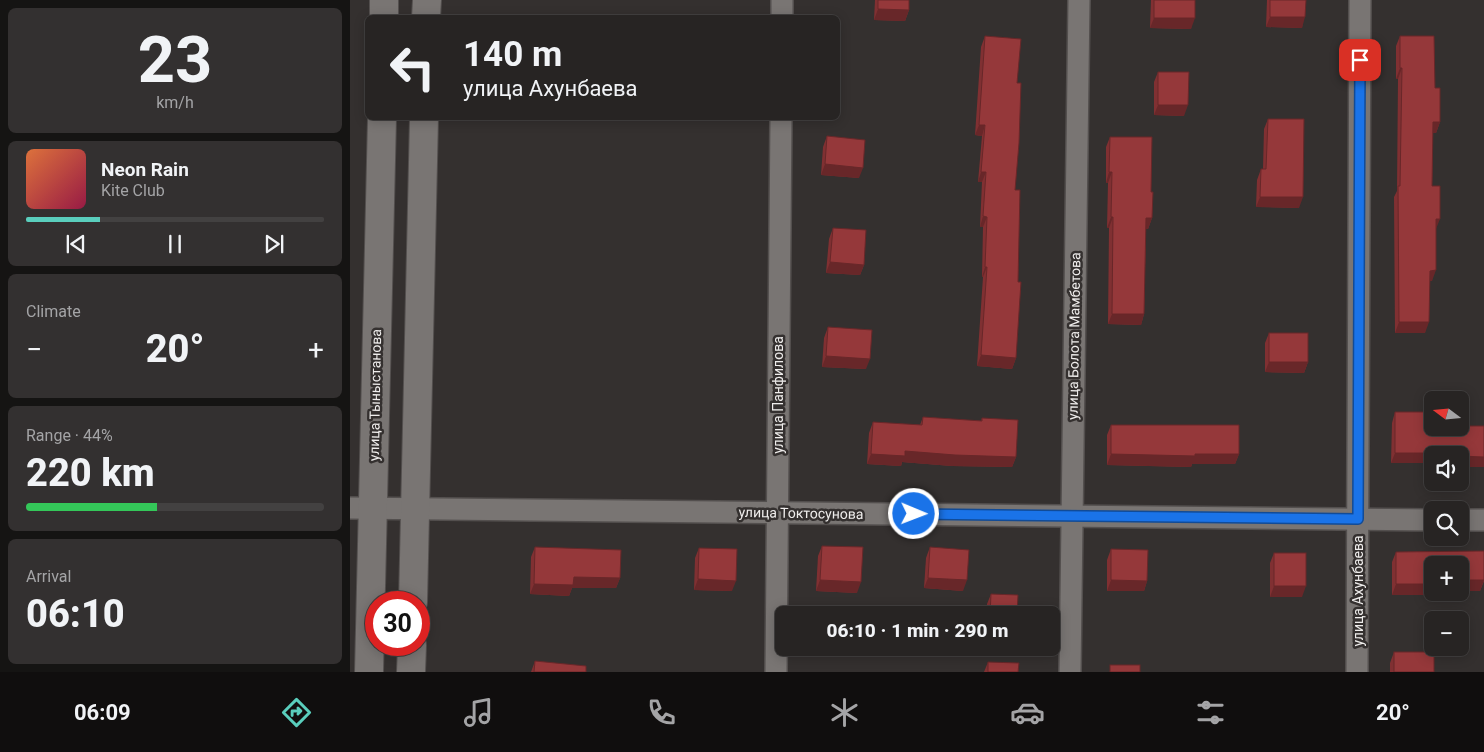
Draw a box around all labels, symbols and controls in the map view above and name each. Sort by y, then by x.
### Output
text: 23 [138,22,212,98]
text: 140 m [463,34,562,75]
icon: left [380,35,445,100]
pin [1339,39,1381,81]
icon: arrive [1346,46,1374,74]
text: улица Ахунбаева [463,76,638,101]
text: km/h [156,93,194,112]
text: Neon Rain [101,158,189,181]
text: Kite Club [101,181,165,200]
icon: previous [62,230,90,258]
icon: pause [161,230,189,258]
icon: next [260,230,288,258]
street label: улица Болота Мамбетова [1065,252,1083,420]
text: Climate [26,302,81,321]
text: 20° [146,327,204,371]
street label: улица Тыныстанова [366,329,384,461]
text: − [26,333,42,366]
text: + [308,333,324,366]
street label: улица Панфилова [770,336,786,454]
north arrow [1424,391,1469,436]
map controls [1424,391,1469,656]
text: Range · 44% [26,426,113,445]
button: sound [1424,446,1469,491]
text: 220 km [26,451,155,495]
position arrow [887,487,939,539]
button: search [1424,501,1469,546]
street label: улица Токтосунова [738,504,864,522]
street label: улица Ахунбаева [1350,535,1366,647]
button: + [1424,556,1469,601]
text: Arrival [26,567,71,586]
speed limit sign: 30 [365,591,430,656]
text: 06:10 [26,592,125,636]
button: − [1424,611,1469,656]
text: 06:10 · 1 min · 290 m [826,619,1009,642]
icon: directions [279,695,314,730]
icon: music [461,695,496,730]
icon: phone [644,695,679,730]
icon: climate [827,695,862,730]
icon: car [1010,695,1045,730]
icon: filters [1193,695,1228,730]
text: 06:09 [74,700,131,725]
text: 20° [1376,700,1410,725]

